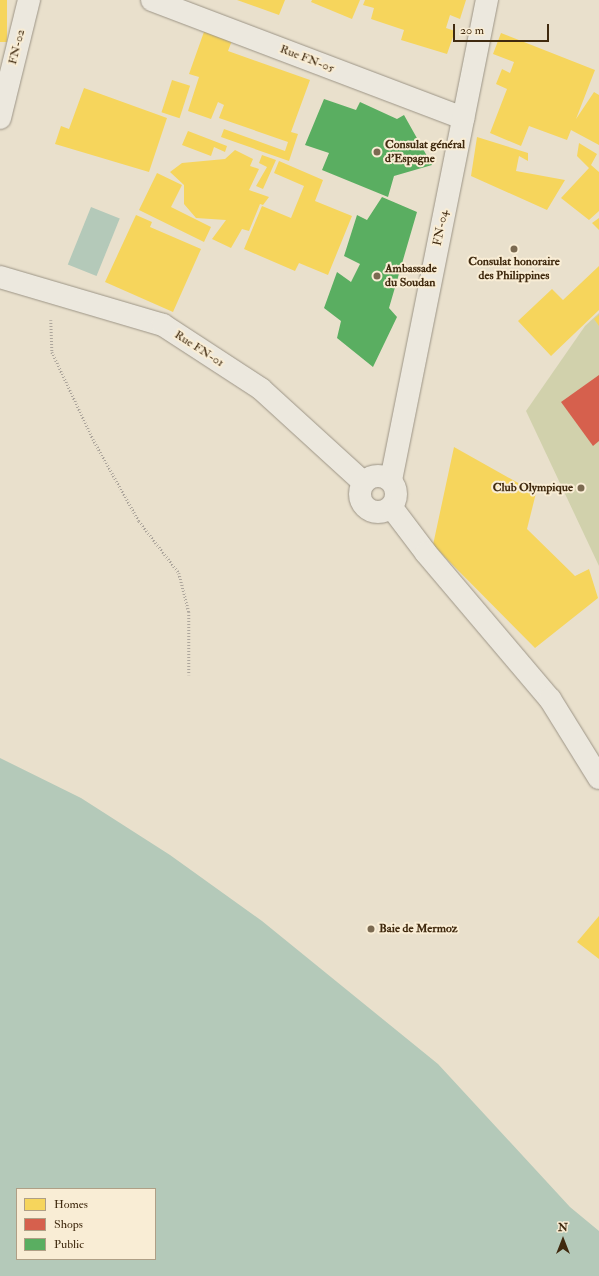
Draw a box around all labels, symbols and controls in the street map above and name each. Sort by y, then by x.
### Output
scale bar [455,16,551,42]
text: 20 m [460,23,484,38]
street label: FN-02 [6,28,28,66]
street label: Rue FN-05 [278,42,336,76]
place label: Consulat général d'Espagne [385,138,465,166]
marker: Consulat général d'Espagne [372,147,382,157]
street label: FN-04 [431,209,451,247]
marker: Consulat honoraire des Philippines [509,244,519,254]
place label: Consulat honoraire des Philippines [468,255,560,283]
place label: Ambassade du Soudan [385,262,437,290]
marker: Ambassade du Soudan [372,271,382,281]
street label: Rue FN-01 [172,328,226,370]
place label: Club Olympique [493,481,573,495]
marker: Club Olympique [576,483,586,493]
place label: Baie de Mermoz [379,922,458,936]
marker: Baie de Mermoz [366,924,376,934]
legend [16,1188,156,1260]
text: Homes [54,1197,88,1212]
text: Shops [54,1217,83,1232]
north arrow [543,1220,583,1260]
text: N [558,1221,568,1234]
text: Public [54,1237,84,1252]

